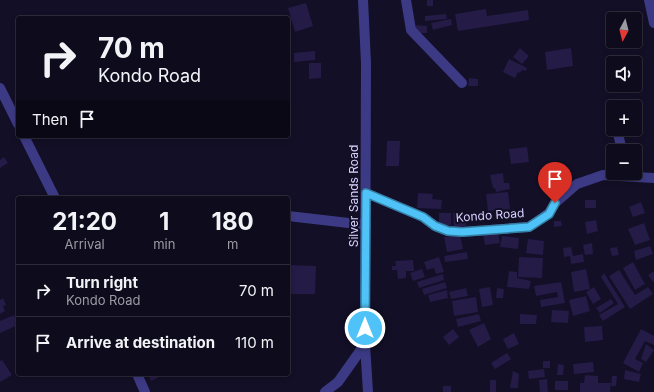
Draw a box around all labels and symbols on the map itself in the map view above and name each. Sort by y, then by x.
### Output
north arrow [606,12,642,48]
street label: Silver Sands Road [346,145,361,247]
pin [538,162,572,203]
street label: Kondo Road [455,205,525,225]
position arrow [344,307,386,349]

